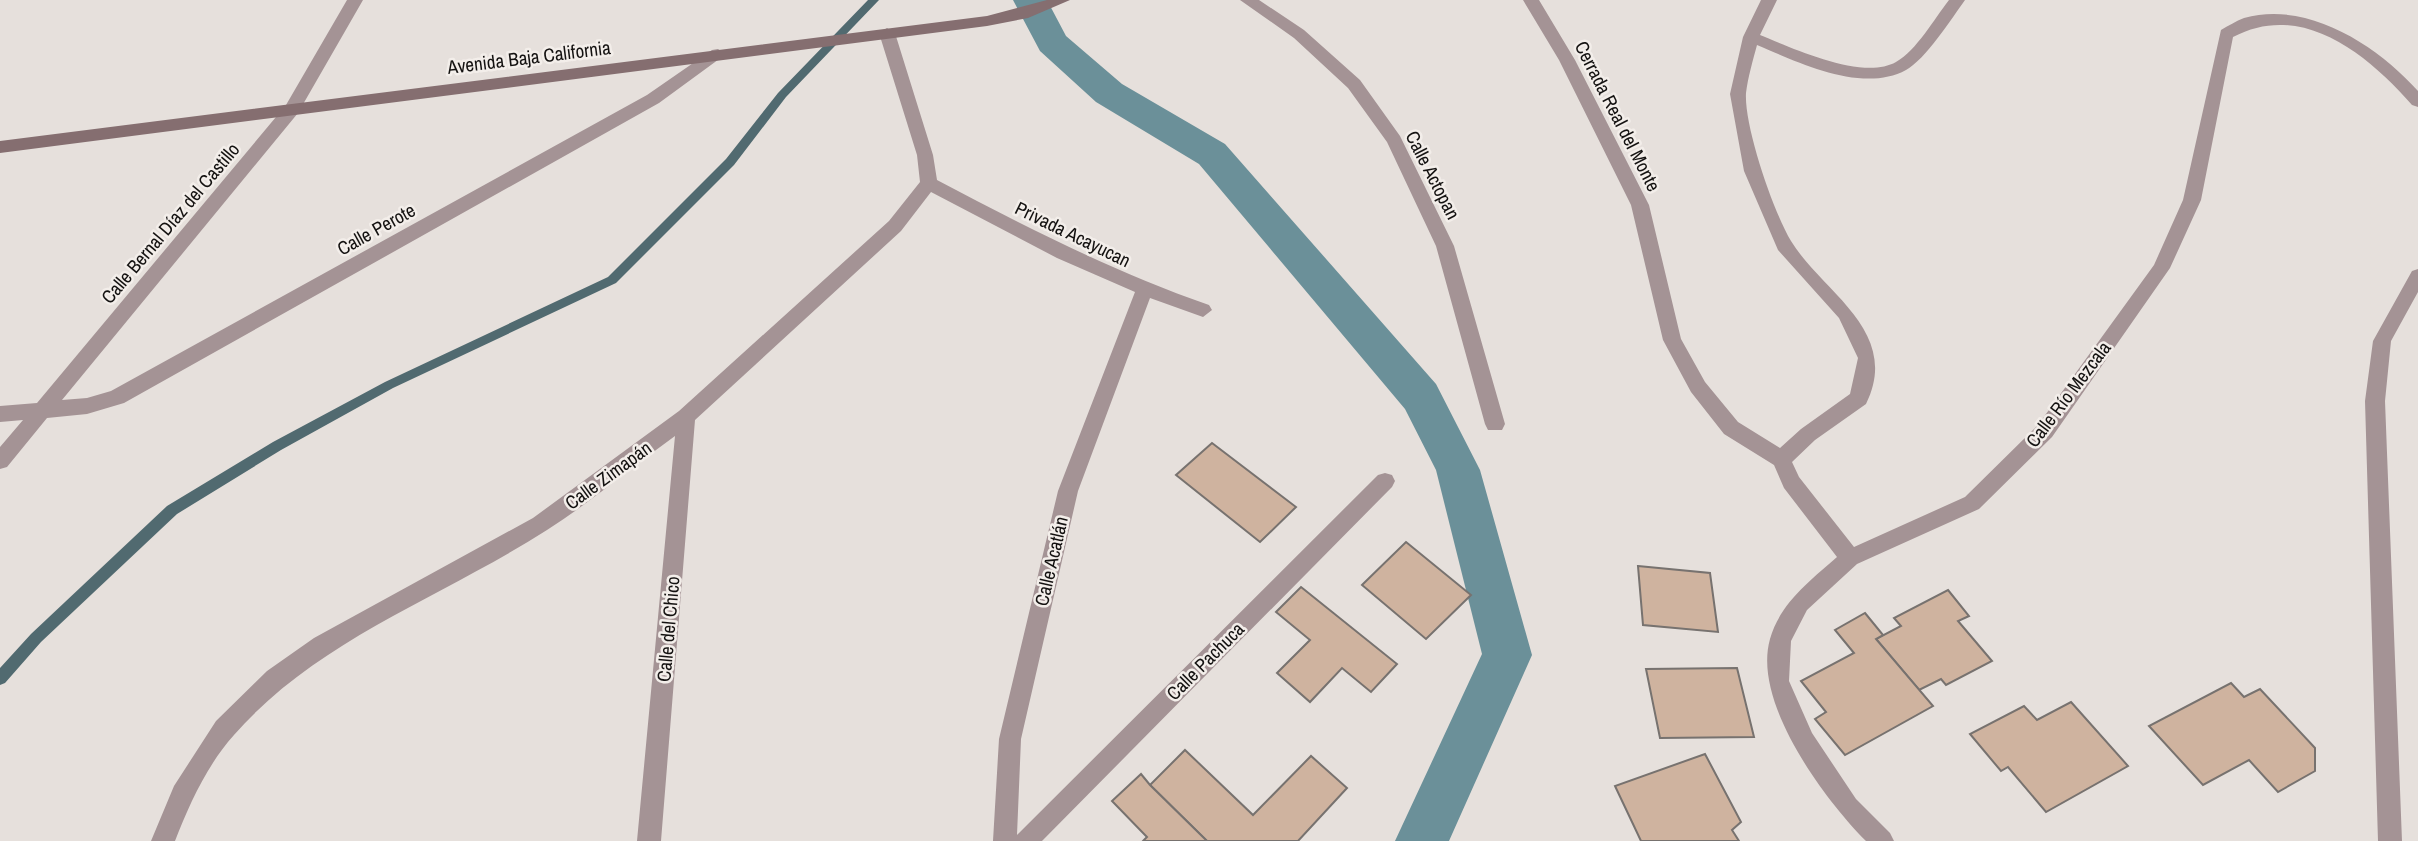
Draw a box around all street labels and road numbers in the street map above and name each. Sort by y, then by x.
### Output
street label: Avenida Baja California [445,34,612,80]
street label: Cerrada Real del Monte [1569,36,1667,196]
street label: Calle Actopan [1400,126,1466,224]
street label: Calle Bernal Díaz del Castillo [95,137,245,309]
street label: Privada Acayucan [1011,195,1135,273]
street label: Calle Perote [332,197,420,261]
street label: Calle Río Mezcala [2020,335,2117,452]
street label: Calle Zimapán [559,435,657,515]
street label: Calle Acatlán [1028,514,1074,608]
street label: Calle del Chico [650,575,686,683]
street label: Calle Pachuca [1160,616,1250,706]

